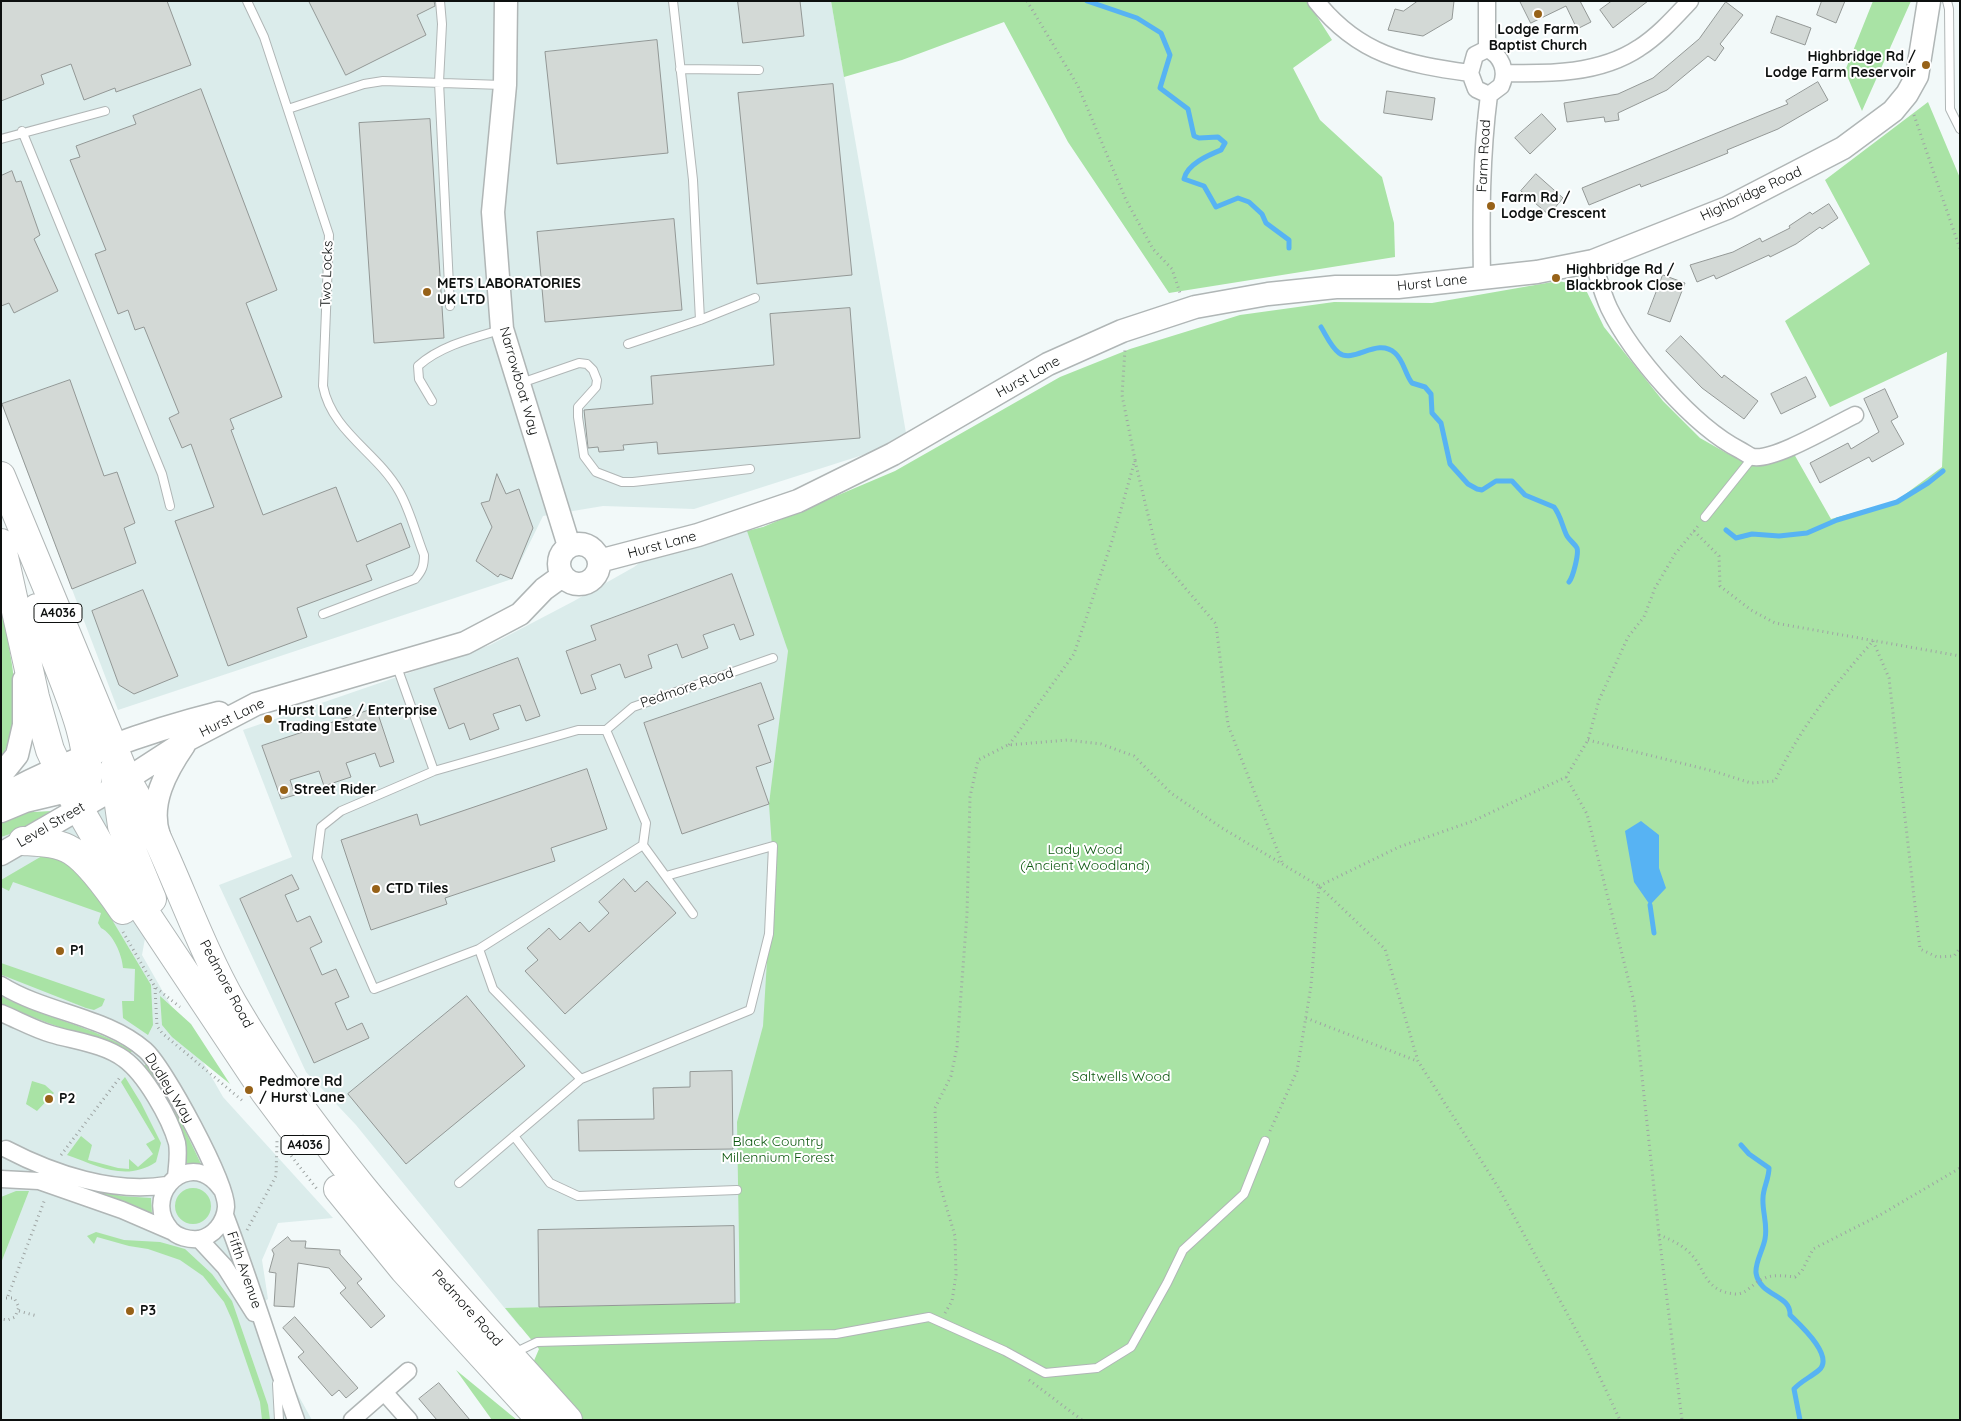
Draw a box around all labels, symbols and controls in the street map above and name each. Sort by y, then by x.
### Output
marker: Lodge Farm Baptist Church [1532,8,1544,20]
place label: Lodge Farm Baptist Church [1489,22,1587,54]
place label: Highbridge Rd / Lodge Farm Reservoir [1765,49,1916,82]
marker: Highbridge Rd / Lodge Farm Reservoir [1920,59,1932,71]
street label: Farm Road [1474,119,1494,193]
street label: Highbridge Road [1698,163,1804,225]
place label: Farm Rd / Lodge Crescent [1501,190,1606,222]
marker: Farm Rd / Lodge Crescent [1485,200,1497,212]
street label: Two Locks [317,240,337,308]
place label: Highbridge Rd / Blackbrook Close [1566,262,1683,294]
street label: Hurst Lane [1396,271,1468,295]
marker: Highbridge Rd / Blackbrook Close [1550,272,1562,284]
place label: METS LABORATORIES UK LTD [437,276,581,308]
marker: METS LABORATORIES UK LTD [421,286,433,298]
street label: Narrowboat Way [495,325,543,437]
street label: Hurst Lane [993,353,1063,401]
street label: Hurst Lane [626,528,698,562]
road number: A4036 [34,604,82,622]
street label: Pedmore Road [638,664,736,712]
street label: Hurst Lane [197,695,267,741]
place label: Hurst Lane / Enterprise Trading Estate [278,703,437,736]
marker: Hurst Lane / Enterprise Trading Estate [262,713,274,725]
place label: Street Rider [294,782,376,798]
marker: Street Rider [278,784,290,796]
street label: Level Street [14,799,88,851]
park label: Lady Wood (Ancient Woodland) [1020,842,1150,874]
place label: CTD Tiles [386,881,448,897]
marker: CTD Tiles [370,883,382,895]
street label: Pedmore Road [196,937,256,1031]
place label: P1 [70,943,84,959]
marker: P1 [54,945,66,957]
street label: Dudley Way [141,1050,197,1126]
park label: Saltwells Wood [1072,1069,1170,1085]
place label: Pedmore Rd / Hurst Lane [259,1074,345,1106]
marker: Pedmore Rd / Hurst Lane [243,1084,255,1096]
place label: P2 [59,1091,75,1107]
marker: P2 [43,1093,55,1105]
park label: Black Country Millennium Forest [722,1134,834,1166]
road number: A4036 [281,1136,329,1154]
street label: Fifth Avenue [223,1229,265,1311]
street label: Pedmore Road [428,1266,506,1350]
place label: P3 [140,1303,156,1319]
marker: P3 [124,1305,136,1317]

